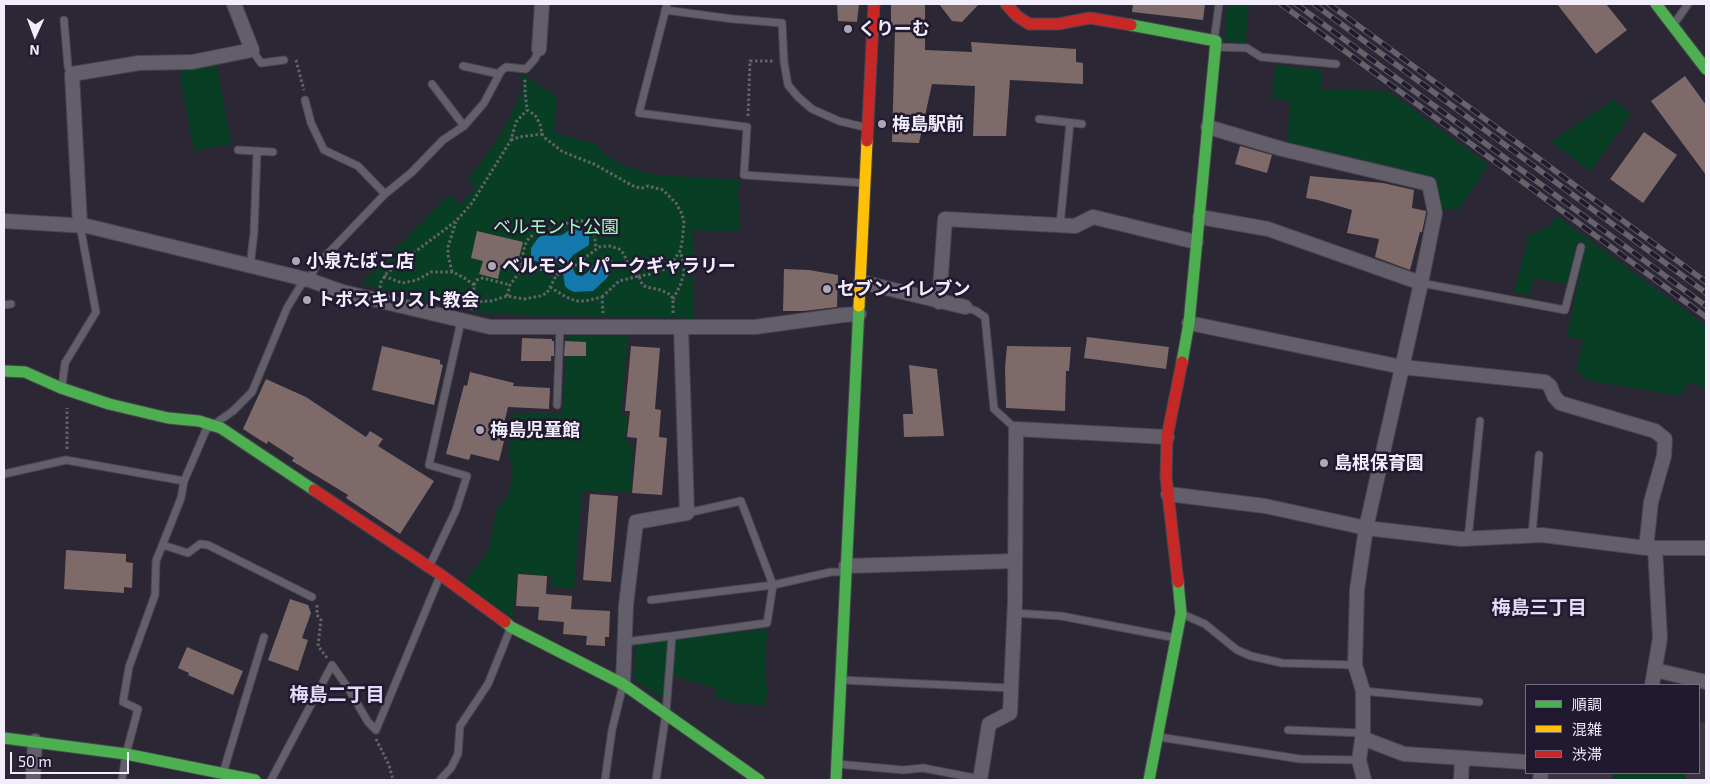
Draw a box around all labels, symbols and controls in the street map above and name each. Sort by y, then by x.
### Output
north arrow [10,10,60,60]
place label: くりーむ [858,18,930,40]
marker: くりーむ [842,23,854,35]
text: N [29,42,40,59]
place label: 梅島駅前 [892,113,964,135]
marker: 梅島駅前 [876,118,888,130]
park label: ベルモント公園 [493,216,619,238]
place label: 小泉たばこ店 [306,250,414,272]
marker: 小泉たばこ店 [290,255,302,267]
place label: ベルモントパークギャラリー [502,255,736,277]
marker: ベルモントパークギャラリー [486,260,498,272]
place label: セブン-イレブン [837,278,970,300]
marker: セブン-イレブン [821,283,833,295]
place label: トポスキリスト教会 [317,289,479,311]
marker: トポスキリスト教会 [301,294,313,306]
place label: 梅島児童館 [490,419,580,441]
marker: 梅島児童館 [474,424,486,436]
place label: 島根保育園 [1334,452,1424,474]
marker: 島根保育園 [1318,457,1330,469]
district label: 梅島三丁目 [1492,597,1586,619]
district label: 梅島二丁目 [290,684,384,706]
legend [1525,684,1700,774]
text: 順調 [1572,695,1602,713]
text: 混雑 [1572,720,1602,738]
scale bar [12,742,131,774]
text: 渋滞 [1572,745,1602,763]
text: 50 m [18,752,52,770]

